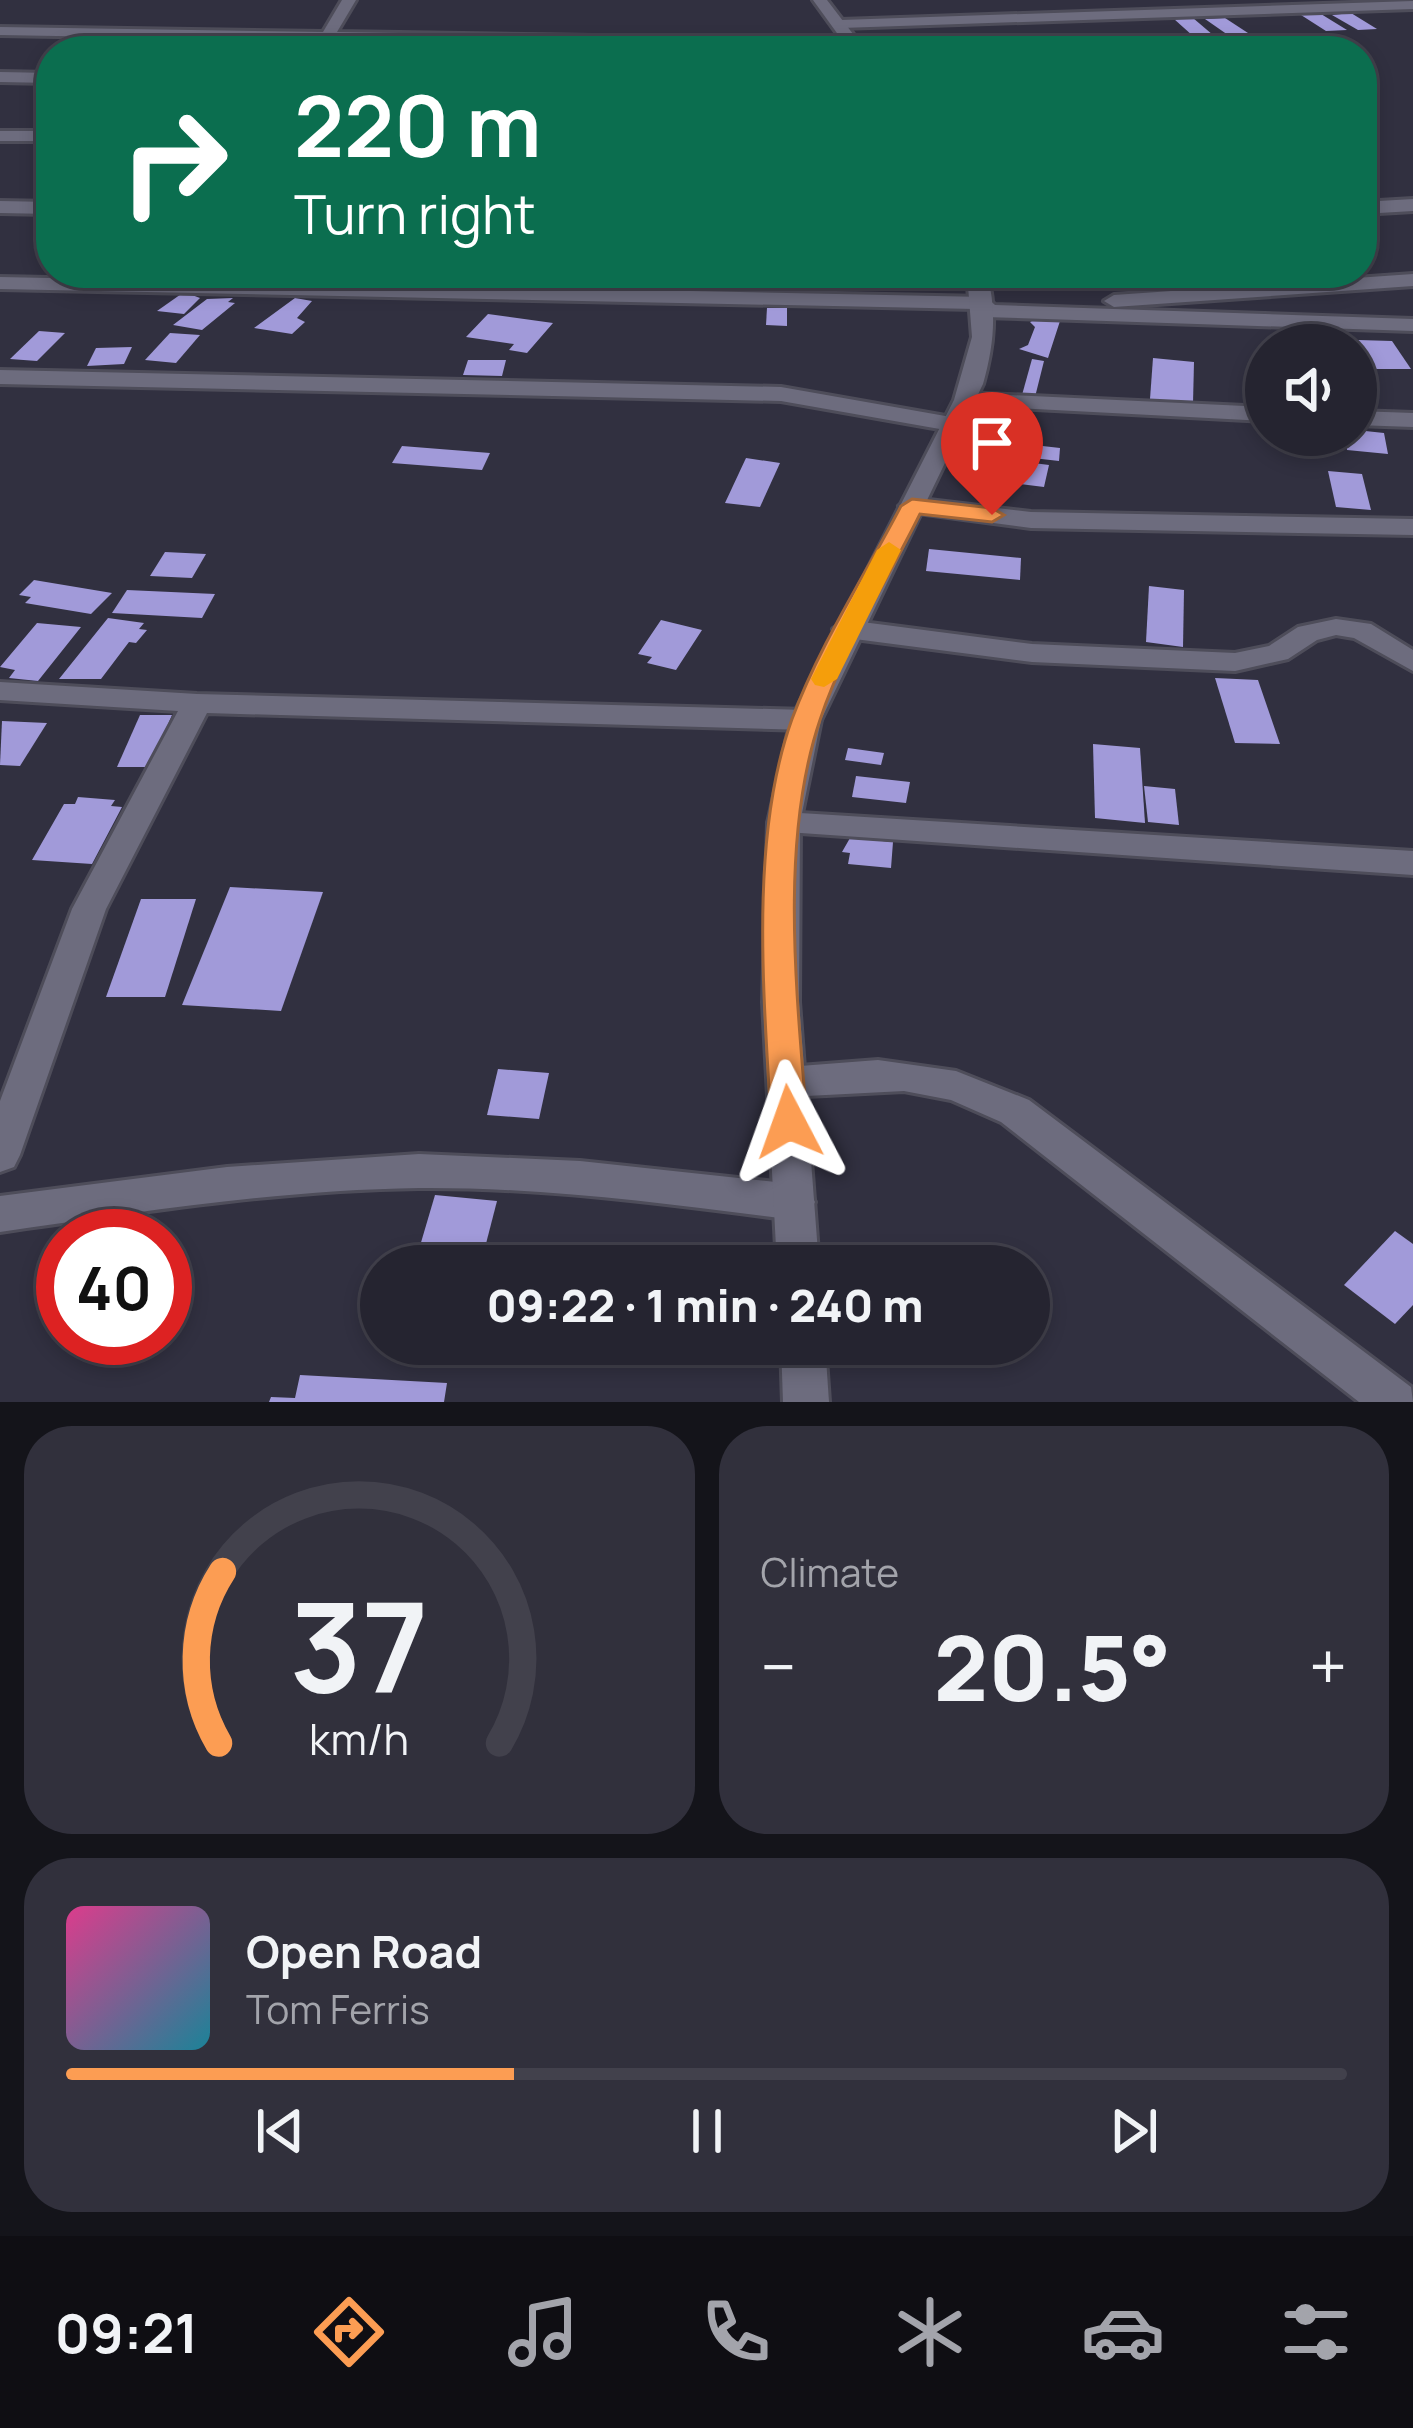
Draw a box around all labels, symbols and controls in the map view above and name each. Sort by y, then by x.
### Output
text: 220 m [294,67,542,182]
icon: right [96,84,252,240]
text: Turn right [294,176,536,250]
map controls [1245,324,1377,456]
button: sound [1245,324,1377,456]
pin [941,392,1043,515]
icon: arrive [959,410,1025,476]
position arrow [726,1059,852,1185]
speed limit sign: 40 [36,1209,192,1365]
text: 09:22 · 1 min · 240 m [486,1274,924,1336]
text: Climate [761,1545,899,1599]
text: 37 [290,1559,429,1729]
text: 20.5° [934,1605,1171,1728]
text: − [761,1621,796,1711]
text: + [1309,1621,1347,1711]
text: km/h [309,1709,409,1768]
text: Open Road [246,1920,482,1982]
text: Tom Ferris [246,1982,430,2036]
icon: previous [247,2098,313,2164]
icon: pause [674,2098,740,2164]
icon: next [1101,2098,1167,2164]
icon: directions [307,2290,391,2374]
icon: music [501,2290,585,2374]
icon: phone [694,2290,778,2374]
icon: climate [888,2290,972,2374]
icon: car [1081,2290,1165,2374]
icon: filters [1274,2290,1358,2374]
text: 09:21 [55,2295,198,2369]

